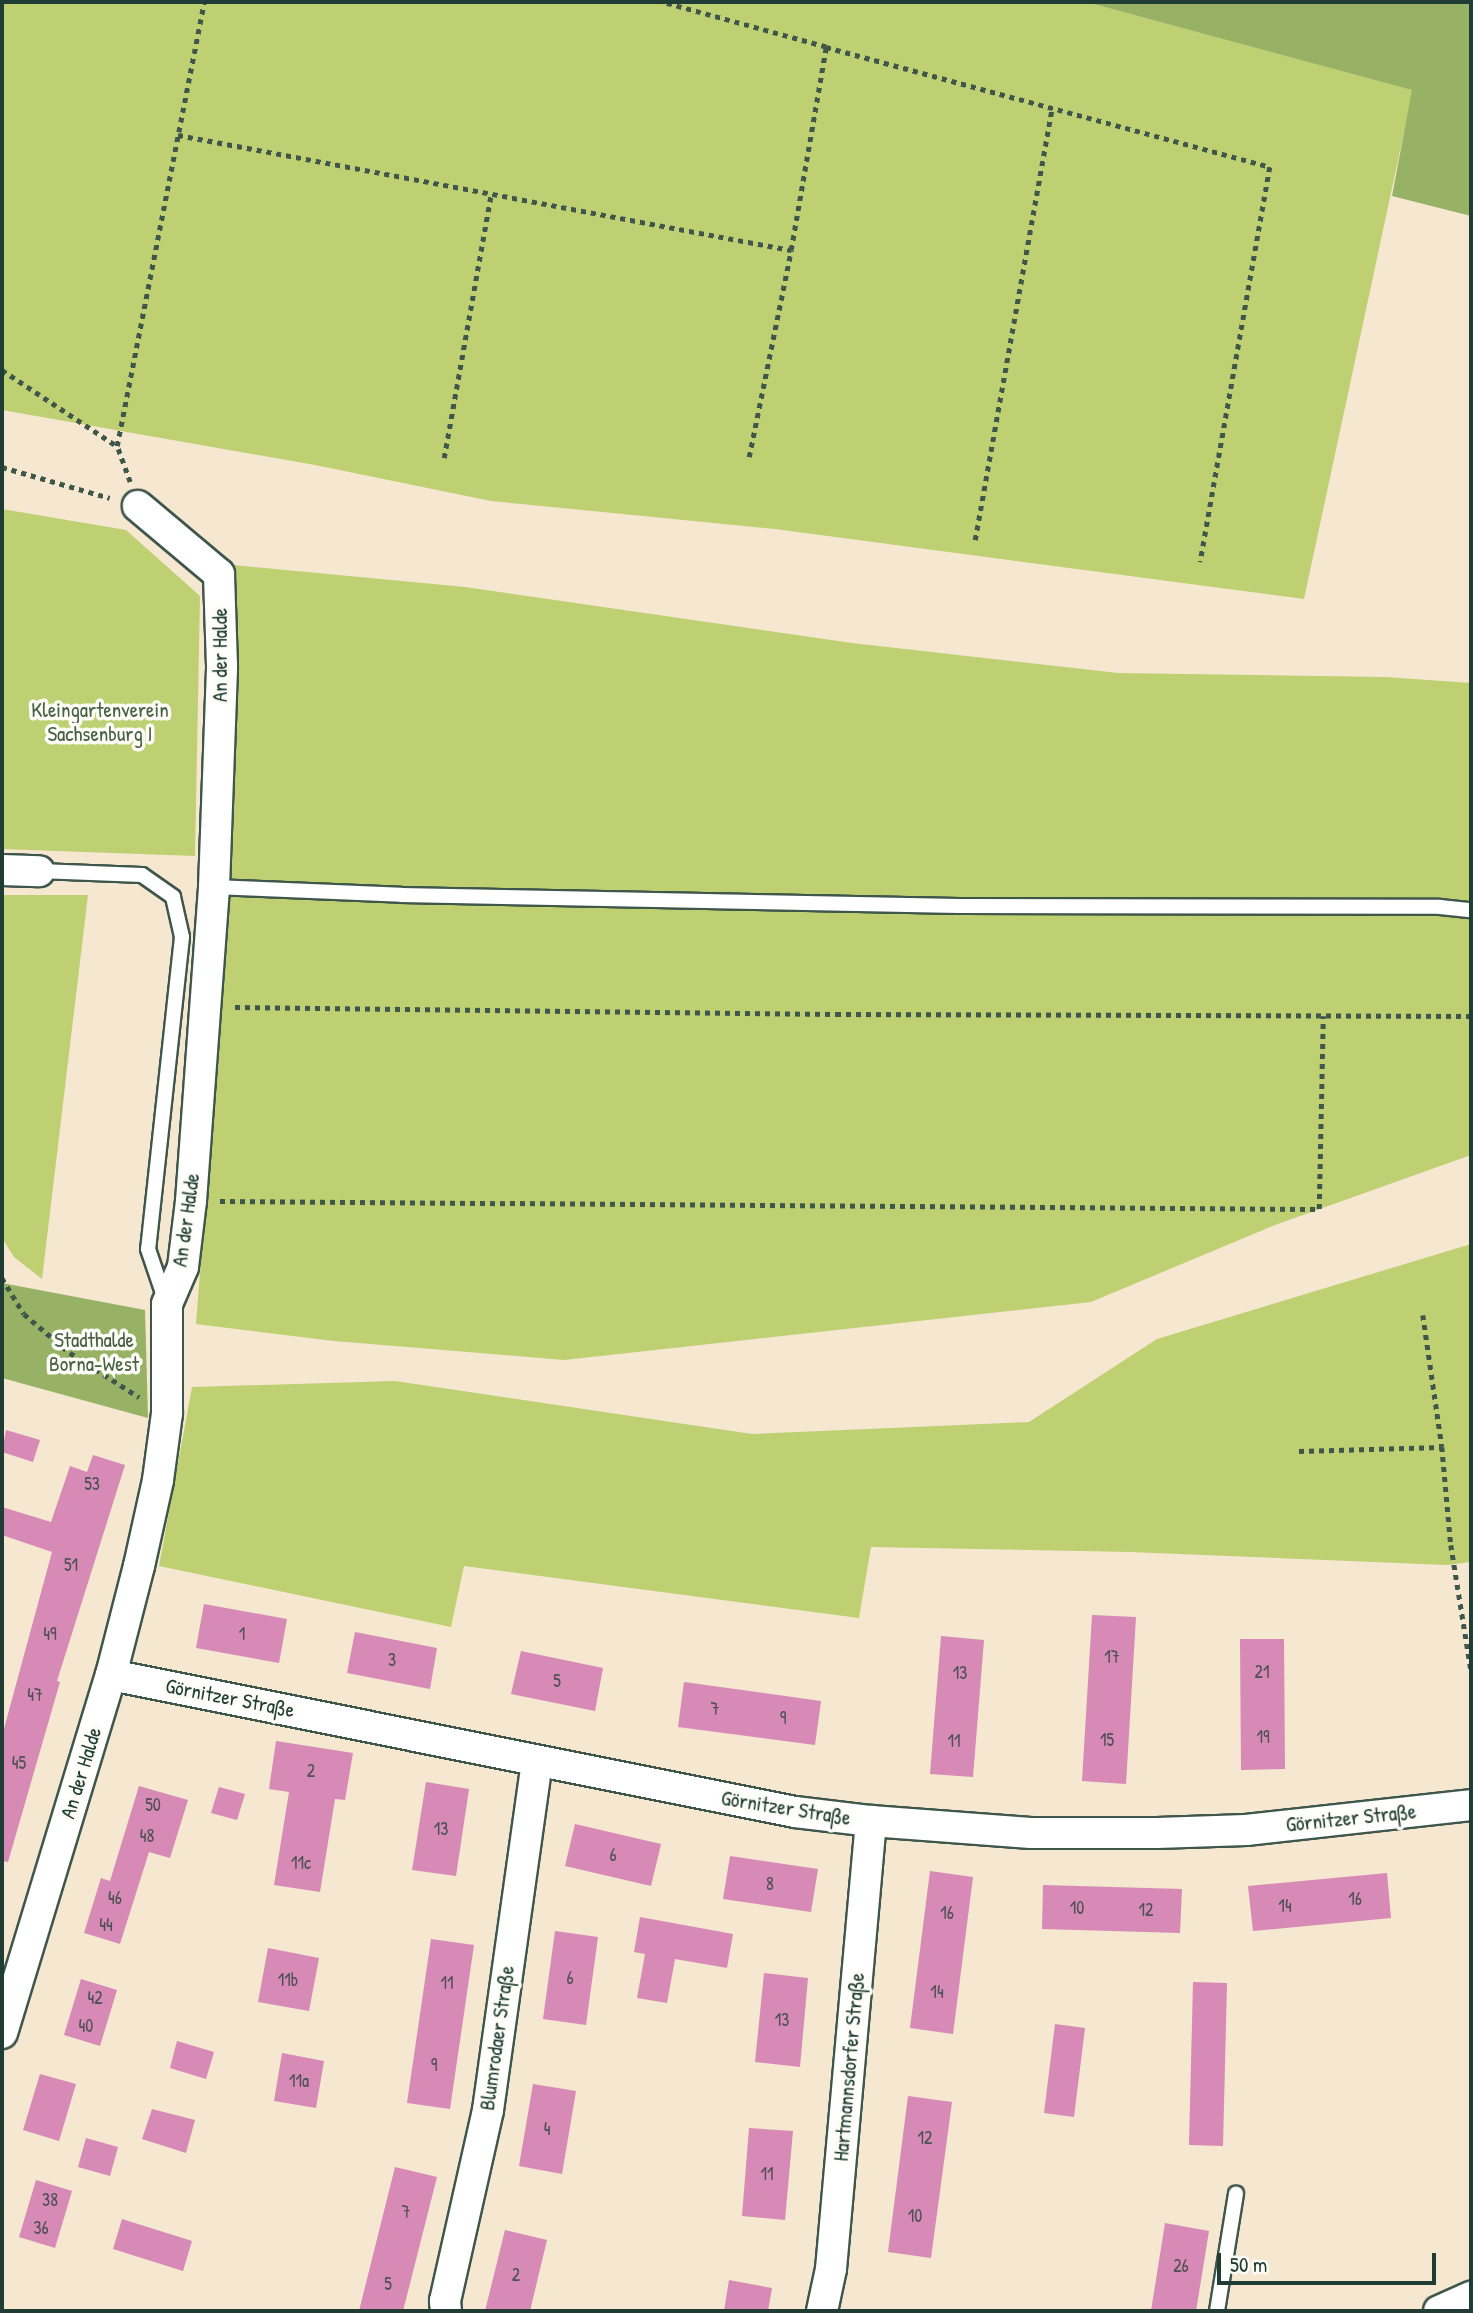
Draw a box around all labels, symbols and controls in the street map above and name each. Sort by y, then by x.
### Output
street label: An der Halde [207,608,233,702]
park label: Kleingartenverein Sachsenburg I [31,697,169,747]
street label: An der Halde [167,1172,205,1268]
park label: Stadthalde Borna-West [49,1327,139,1377]
house number: 53 [84,1473,100,1495]
house number: 51 [64,1554,78,1576]
house number: 49 [43,1623,57,1645]
house number: 1 [239,1623,245,1645]
house number: 17 [1104,1646,1120,1668]
house number: 3 [388,1649,396,1671]
house number: 21 [1255,1661,1269,1683]
house number: 13 [953,1662,967,1684]
house number: 5 [553,1670,561,1692]
street label: Görnitzer Straße [163,1673,297,1723]
house number: 47 [27,1684,43,1706]
house number: 7 [711,1698,719,1720]
house number: 9 [780,1707,786,1729]
street label: An der Halde [55,1724,107,1822]
house number: 19 [1256,1726,1270,1748]
house number: 15 [1100,1729,1114,1751]
house number: 11 [947,1730,961,1752]
house number: 45 [12,1752,26,1774]
house number: 2 [307,1760,315,1782]
street label: Görnitzer Straße [719,1785,853,1831]
house number: 50 [145,1794,161,1816]
street label: Görnitzer Straße [1285,1799,1417,1837]
house number: 13 [434,1818,448,1840]
house number: 48 [140,1825,154,1847]
house number: 6 [609,1844,617,1866]
house number: 11c [291,1852,311,1874]
house number: 8 [766,1873,774,1895]
house number: 46 [108,1887,122,1909]
house number: 16 [1348,1888,1362,1910]
house number: 14 [1278,1895,1292,1917]
house number: 10 [1070,1897,1084,1919]
house number: 12 [1139,1899,1153,1921]
house number: 16 [940,1902,954,1924]
house number: 44 [99,1914,113,1936]
street label: Blumrodaer Straße [474,1964,520,2112]
house number: 6 [566,1967,574,1989]
house number: 11b [278,1969,298,1991]
house number: 11 [440,1972,454,1994]
street label: Hartmannsdorfer Straße [828,1972,870,2162]
house number: 14 [930,1981,944,2003]
house number: 42 [87,1987,103,2009]
house number: 13 [775,2009,789,2031]
house number: 40 [79,2015,93,2037]
house number: 9 [431,2054,437,2076]
house number: 11a [289,2070,309,2092]
house number: 4 [544,2118,550,2140]
house number: 12 [918,2127,932,2149]
house number: 11 [760,2163,774,2185]
house number: 38 [42,2189,58,2211]
house number: 7 [402,2201,410,2223]
house number: 10 [908,2205,922,2227]
house number: 36 [33,2217,49,2239]
scale bar [1221,2240,1440,2284]
text: 50 m [1230,2250,1267,2279]
house number: 26 [1173,2255,1189,2277]
house number: 2 [512,2264,520,2286]
house number: 5 [384,2273,392,2295]

